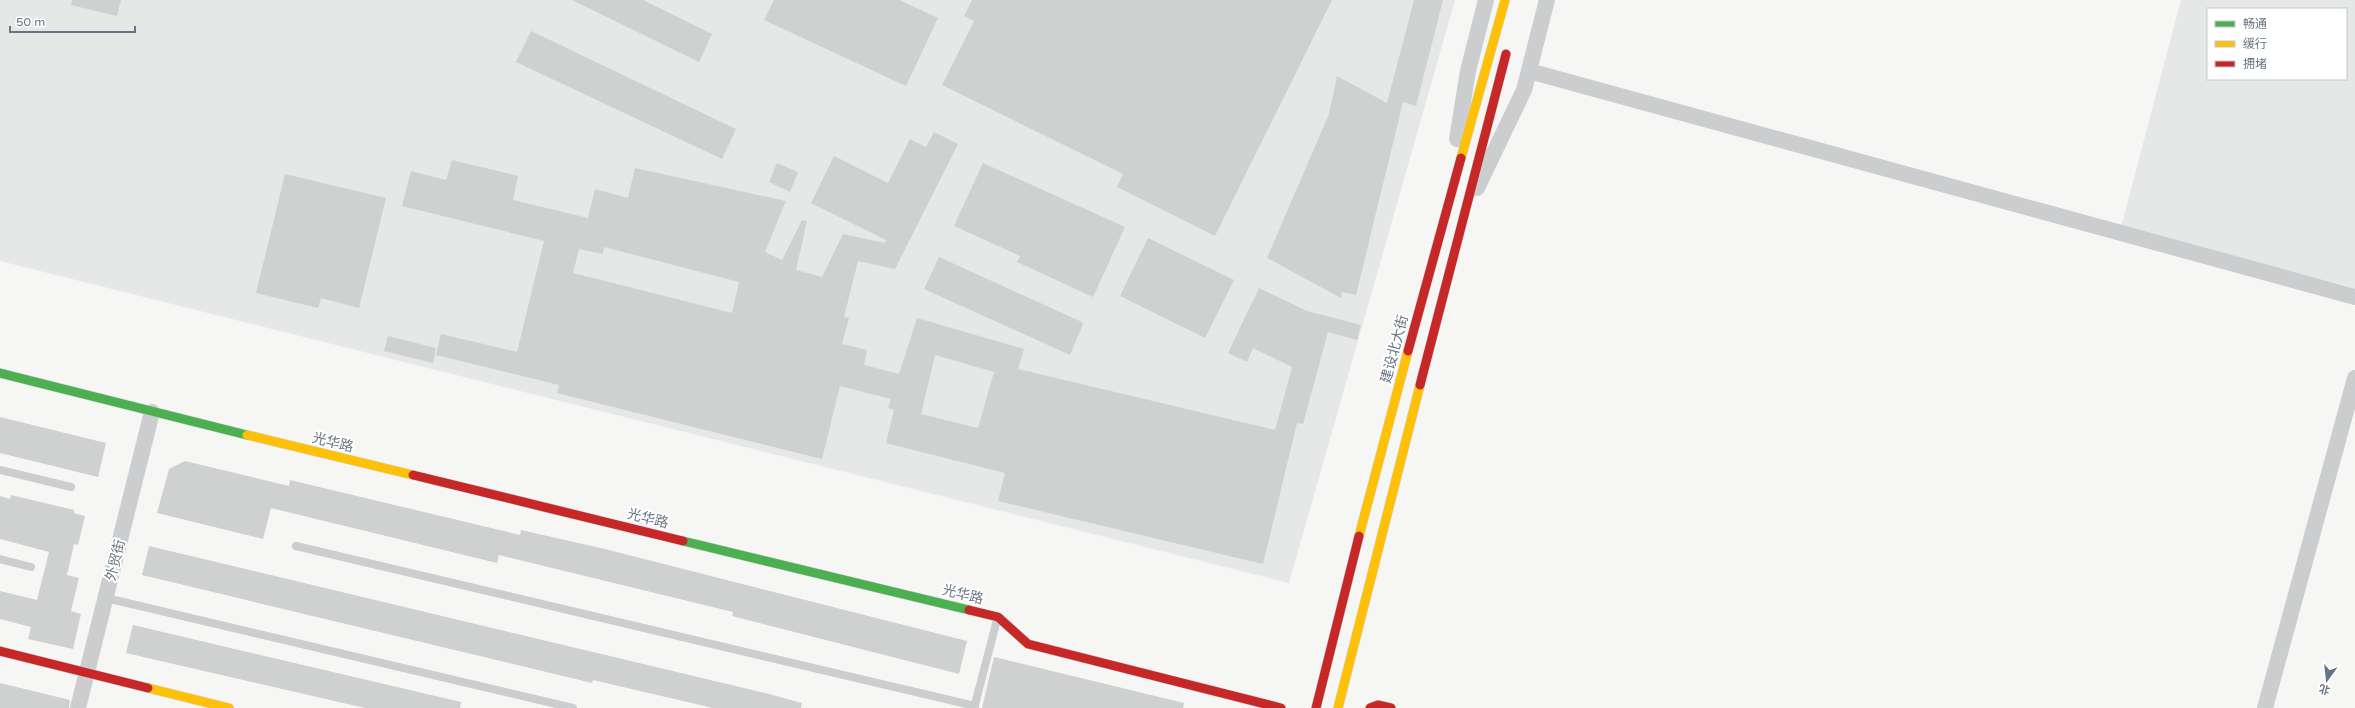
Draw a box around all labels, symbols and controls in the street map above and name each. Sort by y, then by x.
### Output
scale bar [10,8,135,34]
legend [2207,8,2347,80]
text: 50 m [16,15,45,29]
text: 畅通 [2243,17,2267,31]
text: 缓行 [2243,37,2267,51]
text: 拥堵 [2243,57,2267,71]
street label: 建设北大街 [1377,313,1412,385]
street label: 光华路 [310,429,355,456]
street label: 光华路 [625,505,670,532]
street label: 外贸街 [102,538,129,583]
street label: 光华路 [940,581,985,608]
north arrow [2307,660,2347,700]
text: 北 [2318,681,2332,697]

